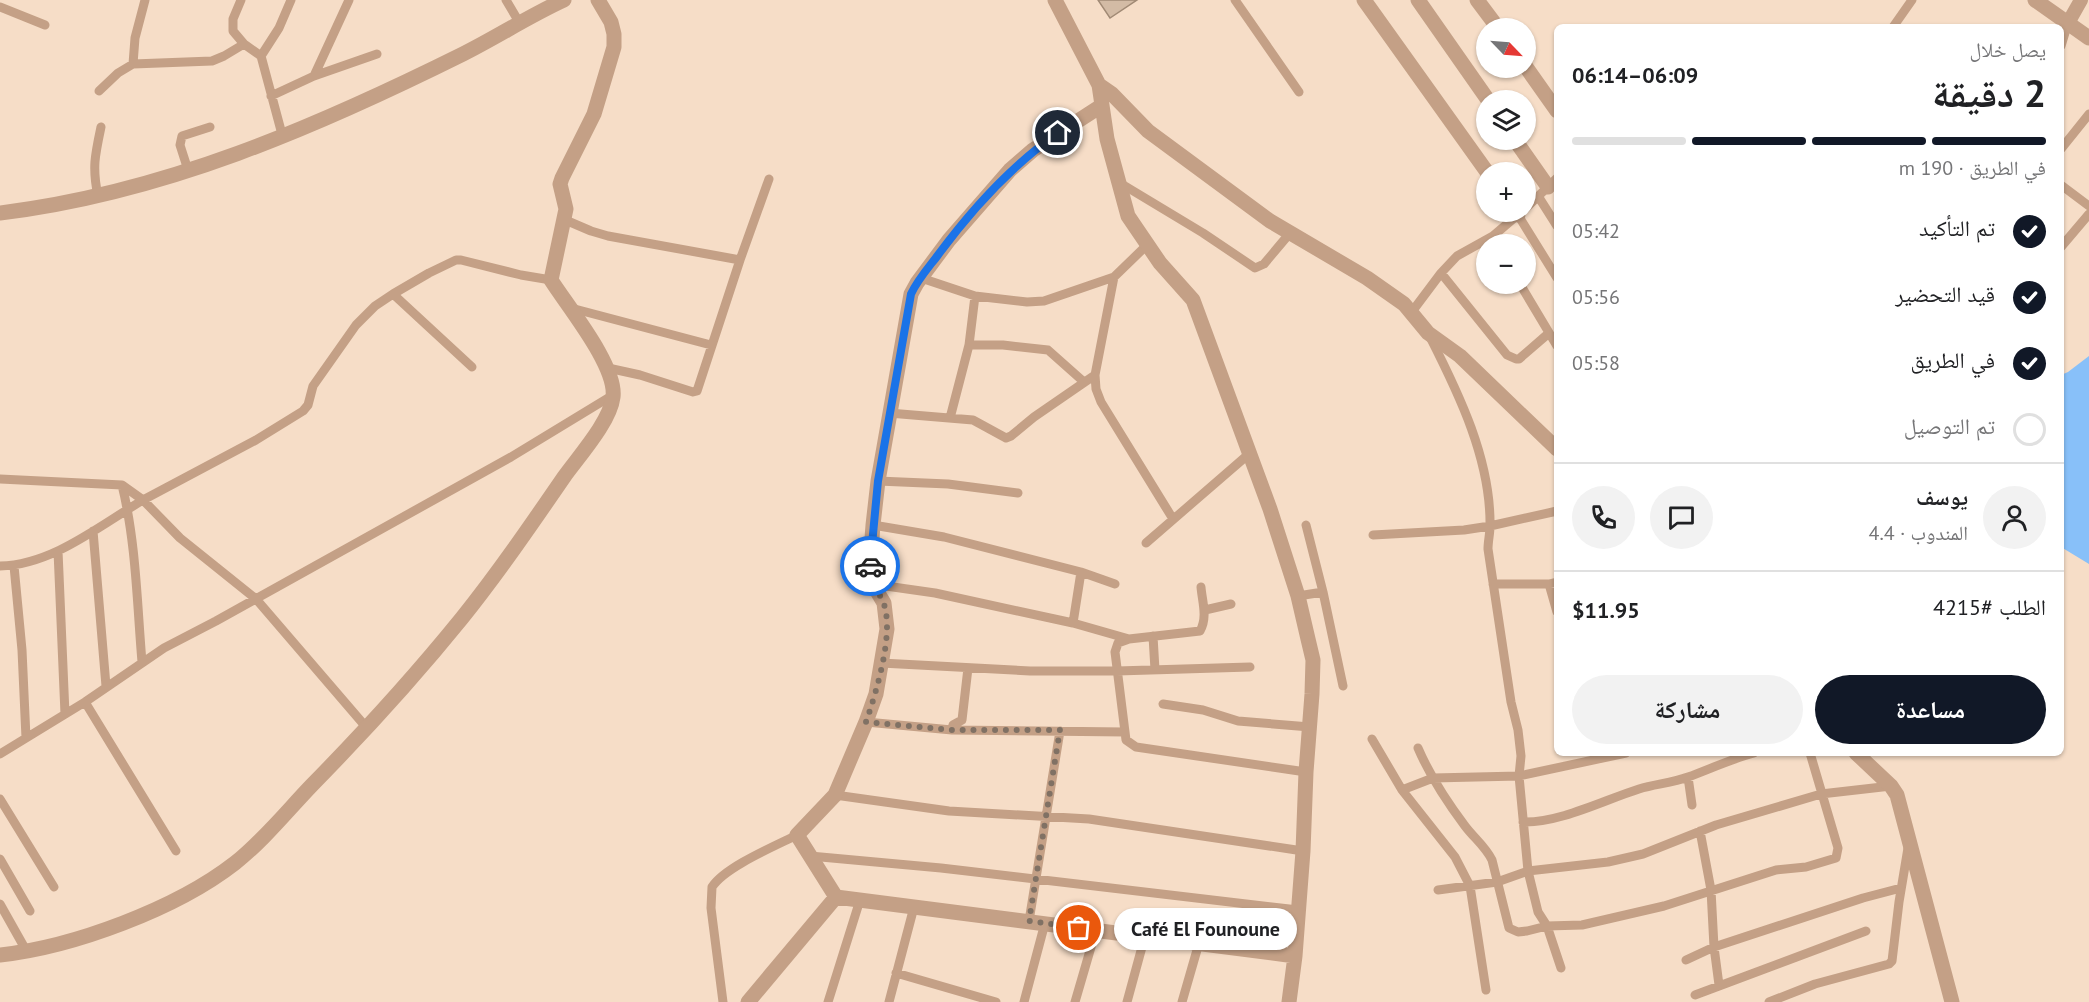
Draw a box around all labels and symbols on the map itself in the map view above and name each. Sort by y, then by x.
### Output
north arrow [1476,18,1536,78]
pin [1032,107,1083,158]
courier [840,536,900,596]
pin [1053,902,1104,953]
callout: Café El Founoune [1115,907,1298,949]

